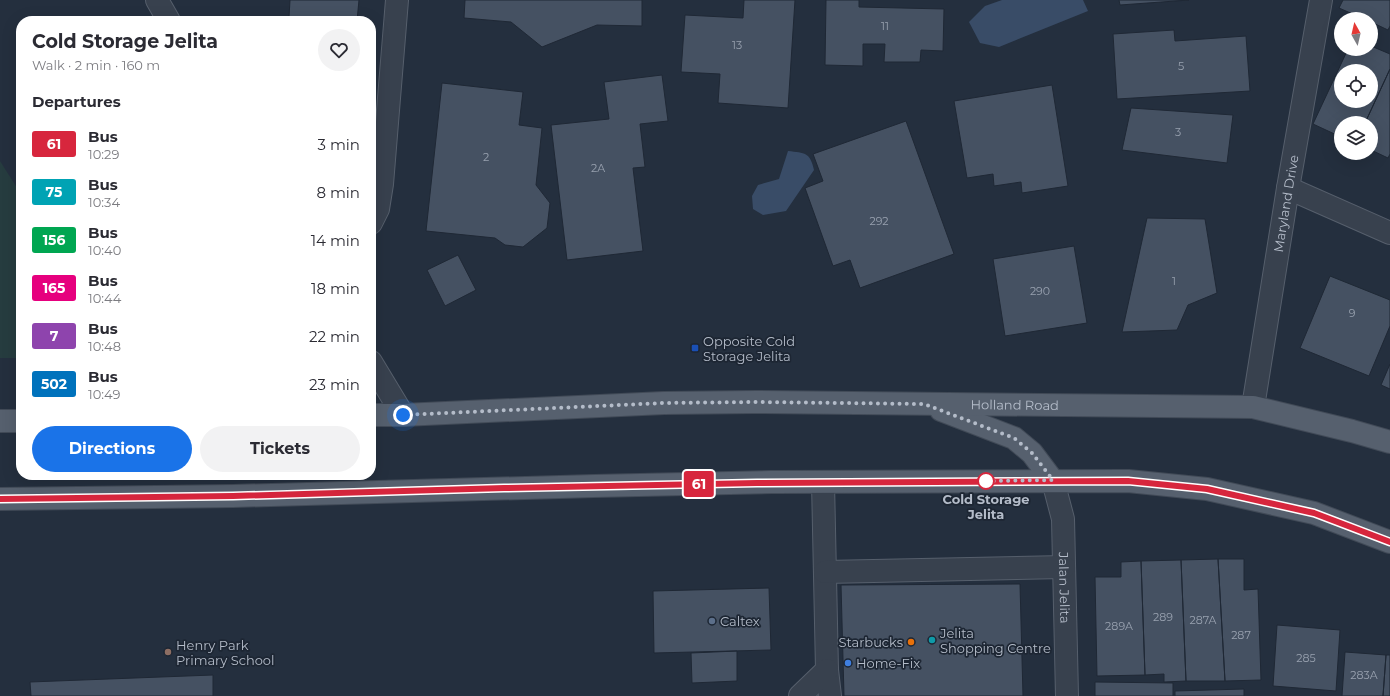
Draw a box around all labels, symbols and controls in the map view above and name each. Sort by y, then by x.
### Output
north arrow [1334,12,1378,56]
map controls [1334,12,1378,160]
house number: 11 [881,19,889,33]
button: heart [318,29,360,71]
text: Cold Storage Jelita [32,30,218,53]
house number: 13 [732,38,742,52]
text: Walk · 2 min · 160 m [32,57,160,73]
house number: 5 [1178,59,1184,73]
button: locate [1334,64,1378,108]
text: Departures [32,92,121,111]
button: layers [1334,116,1378,160]
house number: 3 [1175,125,1181,139]
text: Bus [88,127,118,146]
text: 61 [47,135,61,153]
text: 3 min [318,135,360,154]
text: 10:29 [88,146,119,162]
house number: 2 [483,150,489,164]
street label: Maryland Drive [1270,153,1302,254]
house number: 2A [591,161,605,175]
text: Bus [88,175,118,194]
text: 75 [46,183,62,201]
text: 8 min [316,183,360,202]
text: 10:34 [88,194,120,210]
house number: 292 [869,214,889,228]
text: Bus [88,223,118,242]
text: 156 [43,231,65,249]
text: 14 min [311,231,360,250]
text: 10:40 [88,242,121,258]
text: Bus [88,271,118,290]
house number: 1 [1172,274,1176,288]
text: 165 [43,279,65,297]
text: 18 min [311,279,360,298]
house number: 290 [1030,284,1050,298]
text: 10:44 [88,290,121,306]
house number: 9 [1349,306,1356,320]
text: Bus [88,319,118,338]
text: 7 [50,327,58,345]
text: 22 min [309,327,360,346]
place label: Opposite Cold Storage Jelita [703,333,795,364]
text: 10:48 [88,338,121,354]
marker: Opposite Cold Storage Jelita [690,343,700,353]
text: Bus [88,367,118,386]
text: 502 [41,375,67,393]
text: 23 min [309,375,360,394]
text: 10:49 [88,386,120,402]
street label: Holland Road [970,396,1059,413]
your location [393,405,413,425]
button: Directions [32,426,192,472]
button: Tickets [200,426,360,472]
line badge: 61 [681,471,717,497]
marker: Cold Storage Jelita [977,472,995,490]
text: 61 [692,475,706,493]
place label: Cold Storage Jelita [943,491,1030,522]
street label: Jalan Jelita [1056,551,1073,624]
house number: 289 [1153,610,1173,624]
place label: Caltex [720,613,760,629]
house number: 287A [1190,613,1217,627]
marker: Caltex [707,616,717,626]
house number: 289A [1105,619,1133,633]
place label: Jelita Shopping Centre [939,625,1051,656]
house number: 287 [1231,628,1251,642]
place label: Starbucks [839,634,903,650]
marker: Jelita Shopping Centre [927,635,937,645]
place label: Henry Park Primary School [176,637,275,668]
marker: Starbucks [906,637,916,647]
marker: Henry Park Primary School [163,647,173,657]
house number: 285 [1296,651,1316,665]
place label: Home-Fix [856,655,920,671]
marker: Home-Fix [843,658,853,668]
house number: 283A [1350,668,1378,682]

